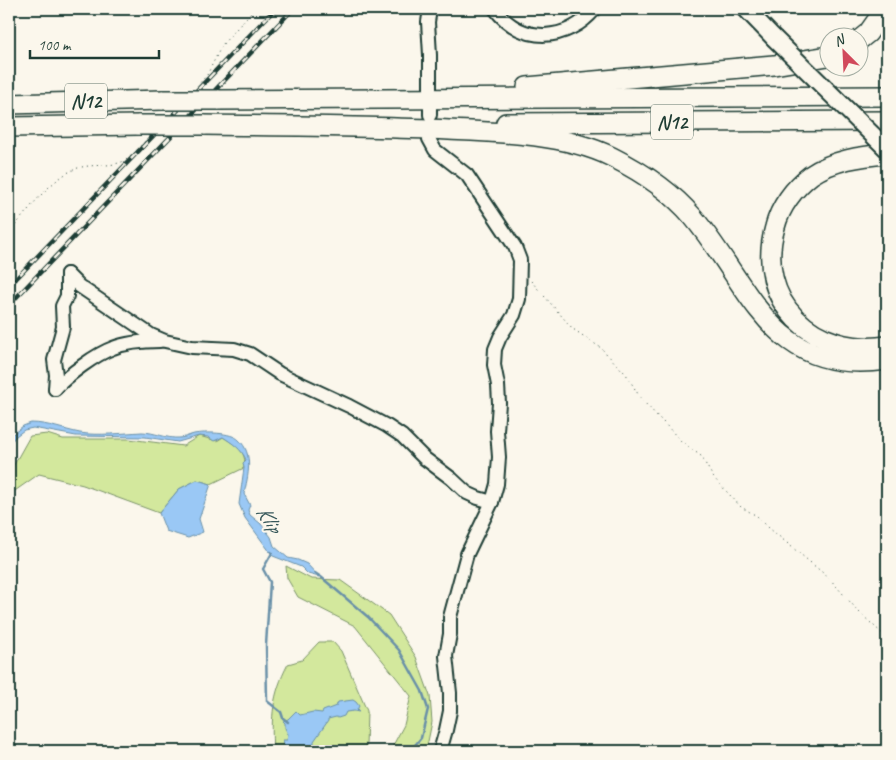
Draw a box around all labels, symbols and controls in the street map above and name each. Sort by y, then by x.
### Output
scale bar [30,28,159,60]
north arrow [818,28,868,78]
text: N [831,30,848,50]
text: 100 m [38,36,72,55]
road number: N12 [65,84,107,118]
road number: N12 [651,104,693,140]
water label: Klip [250,500,290,541]

